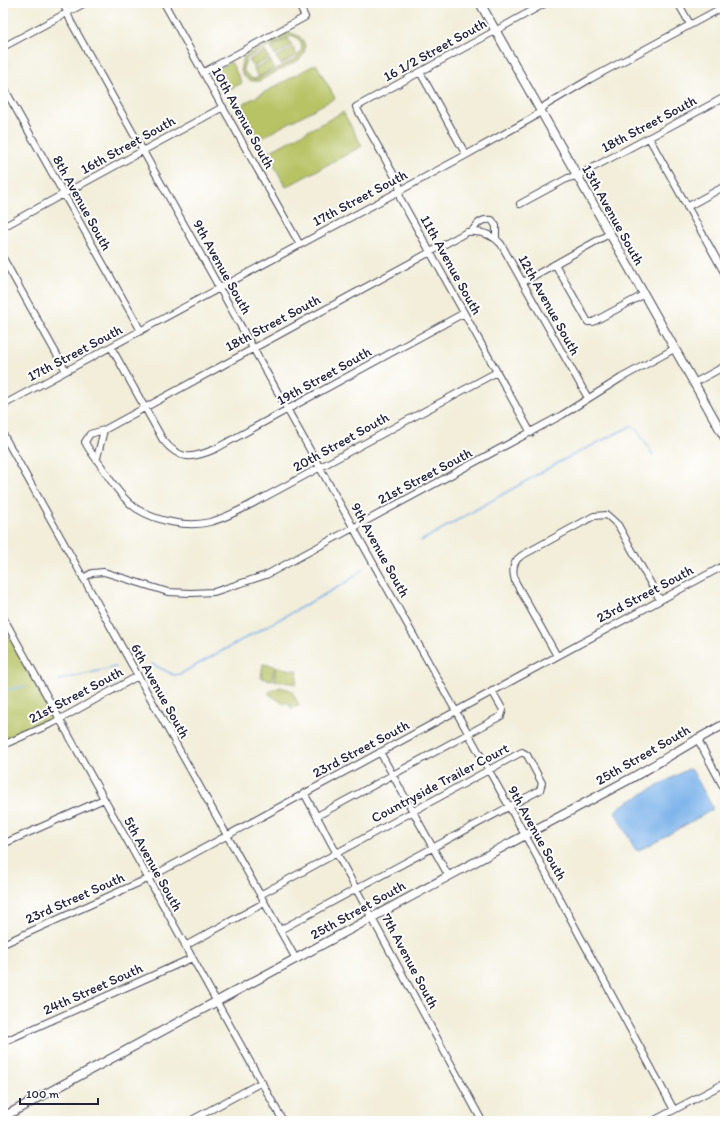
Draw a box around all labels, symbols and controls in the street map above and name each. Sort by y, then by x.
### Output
street label: 16 1/2 Street South [380,15,490,85]
street label: 10th Avenue South [208,64,278,172]
street label: 18th Street South [598,91,700,156]
street label: 16th Street South [78,112,179,178]
street label: 8th Avenue South [49,153,115,253]
street label: 13th Avenue South [578,162,648,268]
street label: 17th Street South [310,166,411,230]
street label: 11th Avenue South [417,212,485,318]
street label: 9th Avenue South [189,217,255,317]
street label: 12th Avenue South [514,252,584,358]
street label: 18th Street South [222,290,324,355]
street label: 17th Street South [25,321,126,385]
street label: 19th Street South [274,343,375,409]
street label: 20th Street South [290,408,393,475]
street label: 21st Street South [375,444,475,508]
street label: 9th Avenue South [347,500,413,600]
street label: 23rd Street South [594,561,697,627]
street label: 6th Avenue South [127,641,193,741]
street label: 21st Street South [26,663,126,727]
street label: 23rd Street South [310,716,413,782]
street label: 25th Street South [593,721,694,789]
street label: Countryside Trailer Court [368,740,512,826]
street label: 9th Avenue South [504,783,570,883]
street label: 5th Avenue South [120,814,186,914]
street label: 23rd Street South [23,868,128,928]
street label: 25th Street South [307,877,409,943]
street label: 7th Avenue South [378,911,442,1011]
street label: 24th Street South [41,959,146,1019]
scale bar [20,1080,98,1106]
text: 100 m [26,1087,59,1101]

